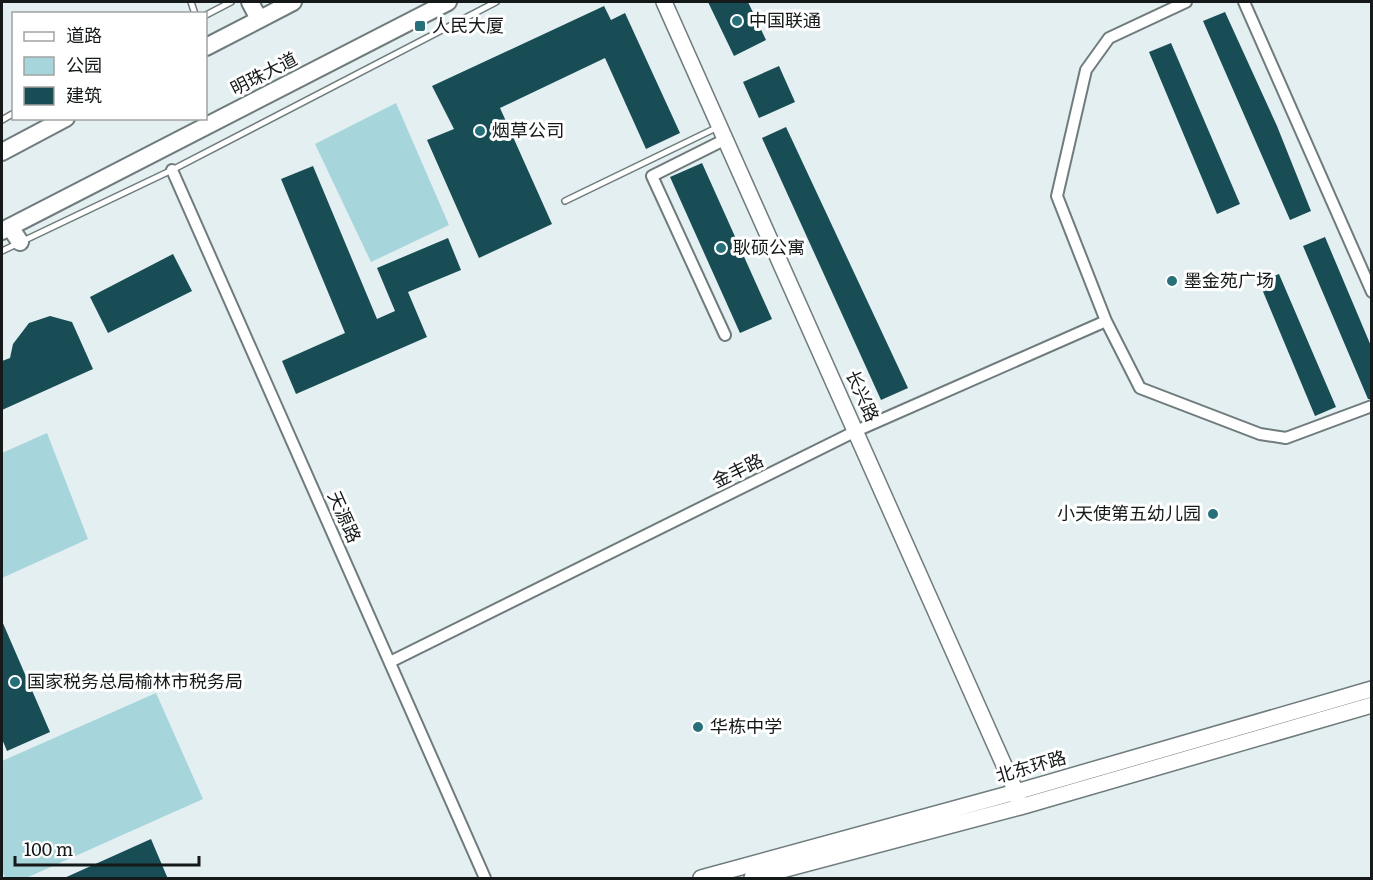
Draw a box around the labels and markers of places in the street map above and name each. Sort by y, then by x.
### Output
place label: 中国联通 [749,6,821,33]
place label: 人民大厦 [432,11,504,38]
marker: 中国联通 [730,14,744,28]
marker: 人民大厦 [413,19,427,33]
place label: 烟草公司 [492,116,564,143]
marker: 烟草公司 [473,124,487,138]
place label: 耿硕公寓 [733,233,805,260]
marker: 耿硕公寓 [714,241,728,255]
place label: 墨金苑广场 [1184,266,1274,293]
marker: 墨金苑广场 [1165,274,1179,288]
place label: 小天使第五幼儿园 [1057,499,1201,526]
marker: 小天使第五幼儿园 [1206,507,1220,521]
place label: 国家税务总局榆林市税务局 [27,667,243,694]
marker: 国家税务总局榆林市税务局 [8,675,22,689]
place label: 华栋中学 [710,712,782,739]
marker: 华栋中学 [691,720,705,734]

